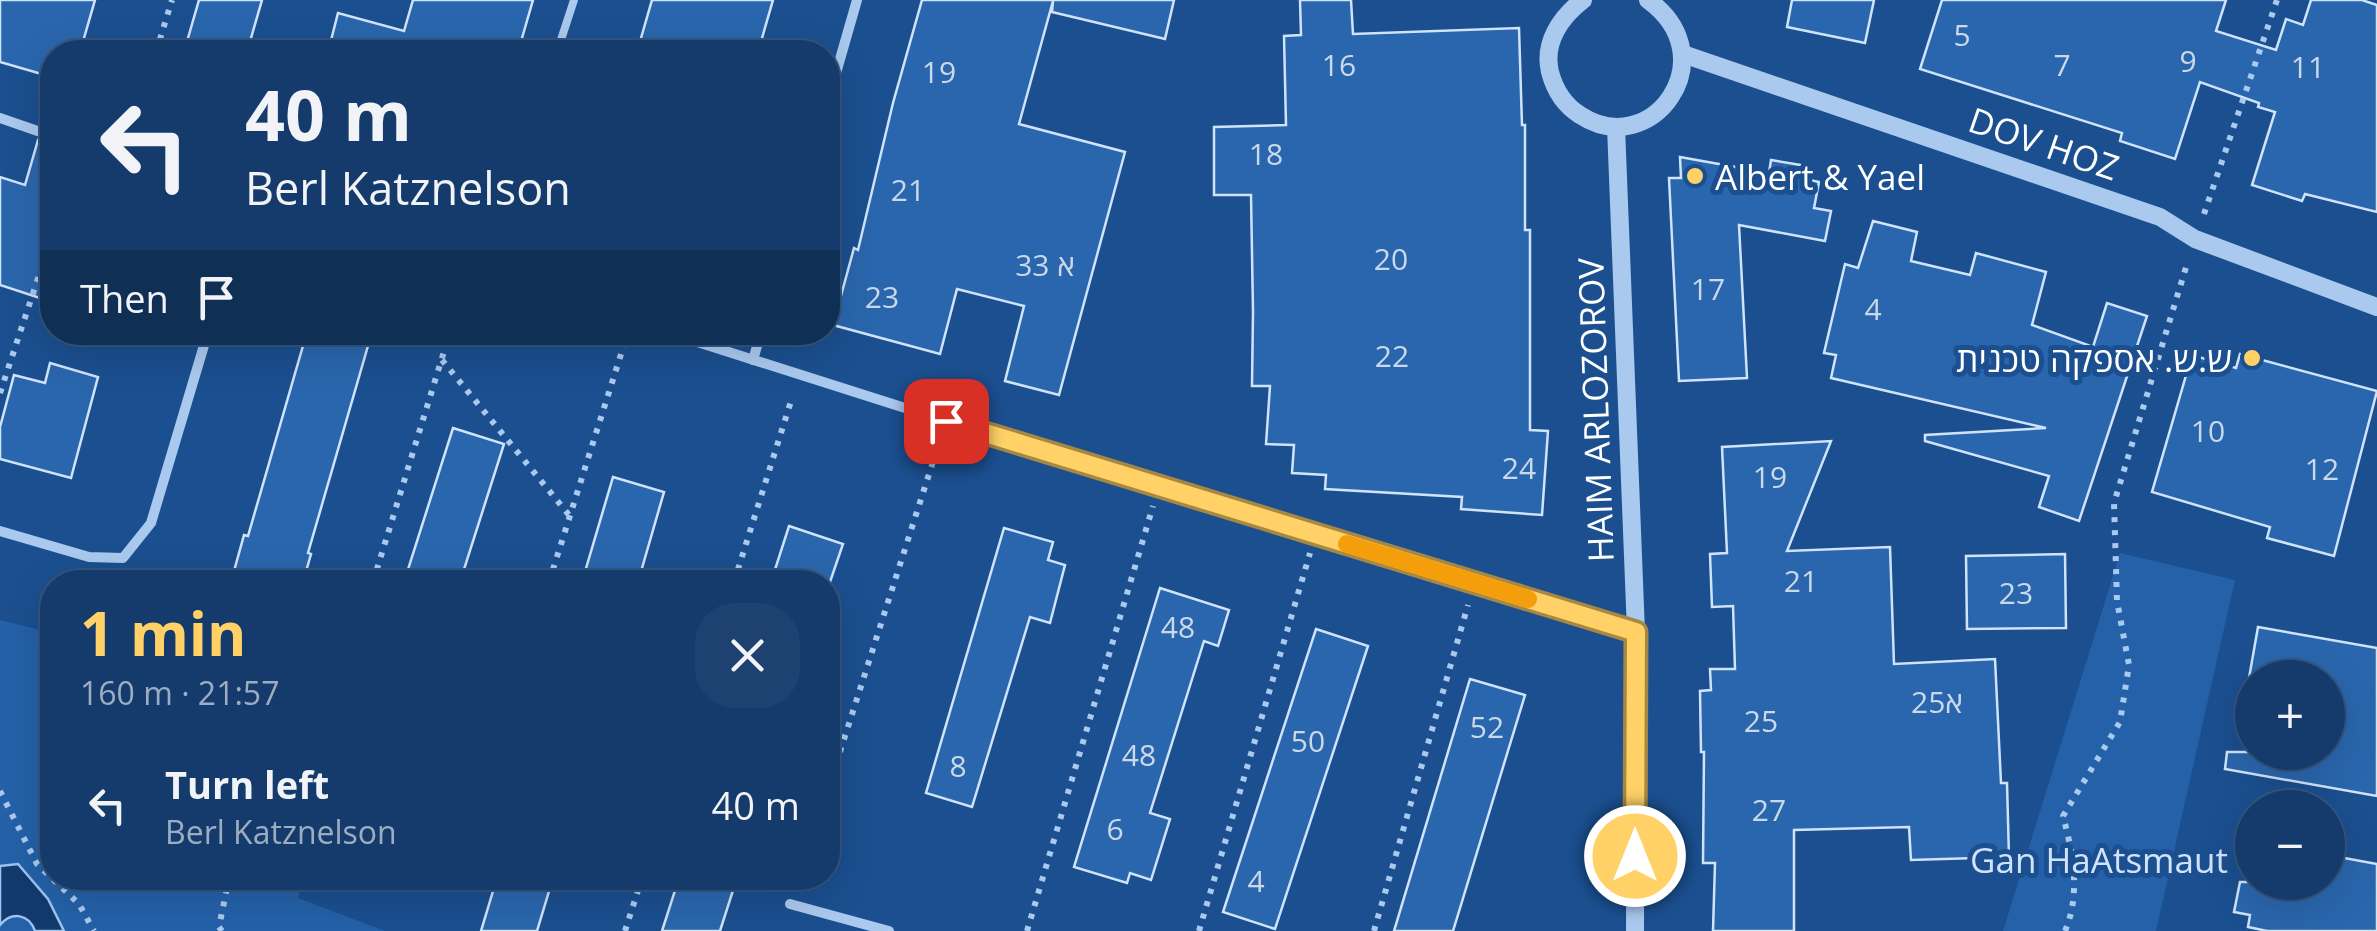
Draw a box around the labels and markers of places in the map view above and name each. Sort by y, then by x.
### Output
place label: Albert & Yael [1715,153,1925,200]
marker: Albert & Yael [1684,165,1706,187]
place label: ש.ש. אספקה טכנית [1956,335,2232,382]
marker: ש.ש. אספקה טכנית [2241,347,2263,369]
pin [904,379,989,464]

